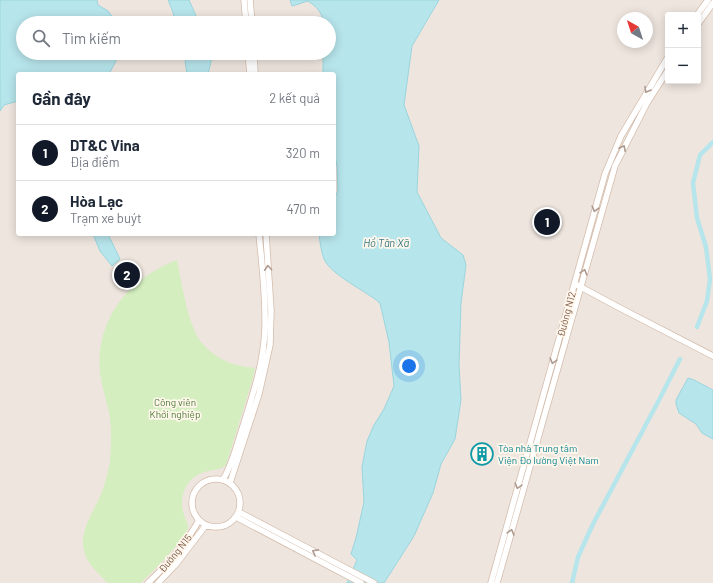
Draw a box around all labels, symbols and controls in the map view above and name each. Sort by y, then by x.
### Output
north arrow [617,12,653,48]
map controls [665,12,701,84]
button: + [665,12,701,48]
search box [16,16,336,60]
icon: search [30,27,52,49]
text: Tìm kiếm [62,29,121,47]
button: − [665,48,701,84]
one-way arrow [645,86,652,93]
text: Gần đây [32,88,91,108]
text: 2 kết quả [269,90,320,106]
text: DT&C Vina [70,136,140,154]
text: 1 [43,145,47,161]
text: 320 m [286,145,320,161]
one-way arrow [619,145,626,153]
text: Địa điểm [70,154,120,170]
text: Hòa Lạc [70,192,123,210]
text: 2 [41,201,49,217]
text: 470 m [286,201,320,217]
one-way arrow [591,205,600,212]
pin: 1 [534,207,560,237]
text: Trạm xe buýt [70,210,142,226]
water label: Hồ Tân Xã [363,236,409,249]
pin: 2 [114,260,140,290]
one-way arrow [263,265,272,271]
one-way arrow [579,269,588,276]
street label: Đường N12 [554,290,578,338]
your location [399,356,419,376]
one-way arrow [549,357,558,364]
park label: Công viên Khởi nghiệp [150,396,200,420]
building icon: Tòa nhà Trung tâm Viện Đo lường Việt Nam [469,441,495,467]
place label: Tòa nhà Trung tâm Viện Đo lường Việt Nam [498,442,599,466]
one-way arrow [514,483,522,489]
one-way arrow [506,529,515,536]
street label: Đường N15 [156,532,194,574]
one-way arrow [312,550,320,557]

